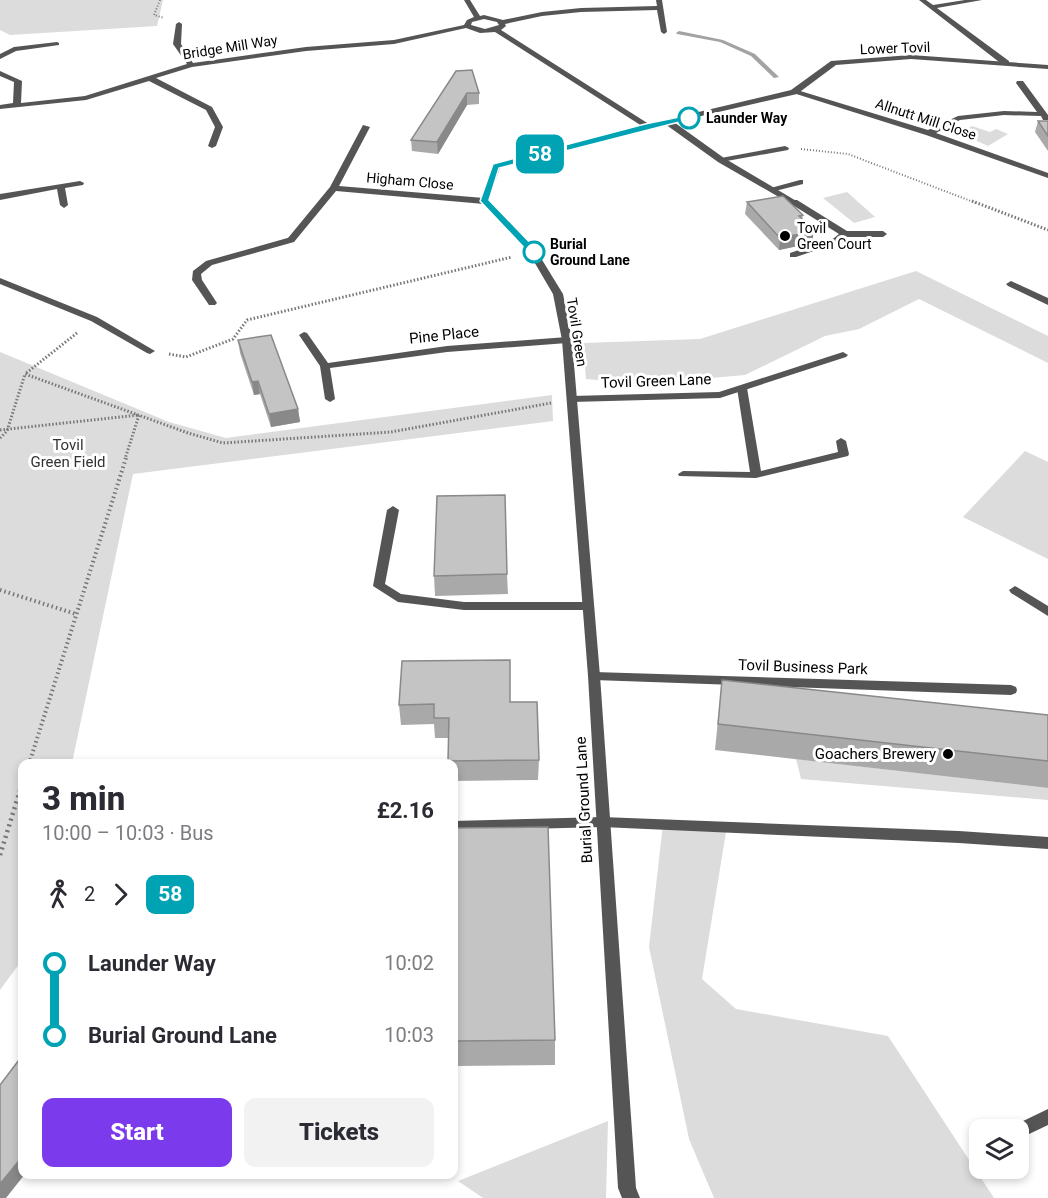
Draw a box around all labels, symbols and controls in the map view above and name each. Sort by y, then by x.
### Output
street label: Bridge Mill Way [181,32,279,62]
street label: Lower Tovil [859,39,931,57]
street label: Allnutt Mill Close [874,95,978,143]
marker: Launder Way [678,107,700,129]
place label: Launder Way [706,110,788,126]
line badge: 58 [513,134,567,174]
text: 58 [528,142,552,166]
street label: Higham Close [366,169,454,193]
place label: Tovil Green Court [797,220,872,252]
marker: Tovil Green Court [778,229,792,243]
place label: Burial Ground Lane [550,236,630,268]
marker: Burial Ground Lane [523,241,545,263]
street label: Tovil Green [564,296,590,368]
street label: Pine Place [408,322,480,348]
street label: Tovil Green Lane [600,370,712,392]
park label: Tovil Green Field [30,436,106,471]
street label: Tovil Business Park [738,656,868,678]
street label: Burial Ground Lane [572,736,596,864]
place label: Goachers Brewery [815,745,936,763]
marker: Goachers Brewery [941,747,955,761]
text: 3 min [42,779,125,818]
text: £2.16 [377,798,434,823]
text: 10:00 – 10:03 · Bus [42,821,214,845]
icon: walk [42,878,75,911]
icon: forward [104,878,137,911]
text: 2 [84,882,95,906]
text: 58 [158,882,182,906]
text: Launder Way [88,951,216,976]
text: 10:02 [384,951,434,975]
text: Burial Ground Lane [88,1023,277,1048]
text: 10:03 [384,1023,434,1047]
button: Start [42,1098,232,1167]
button: Tickets [244,1098,434,1167]
map controls [969,1119,1029,1179]
button: layers [969,1119,1029,1179]

